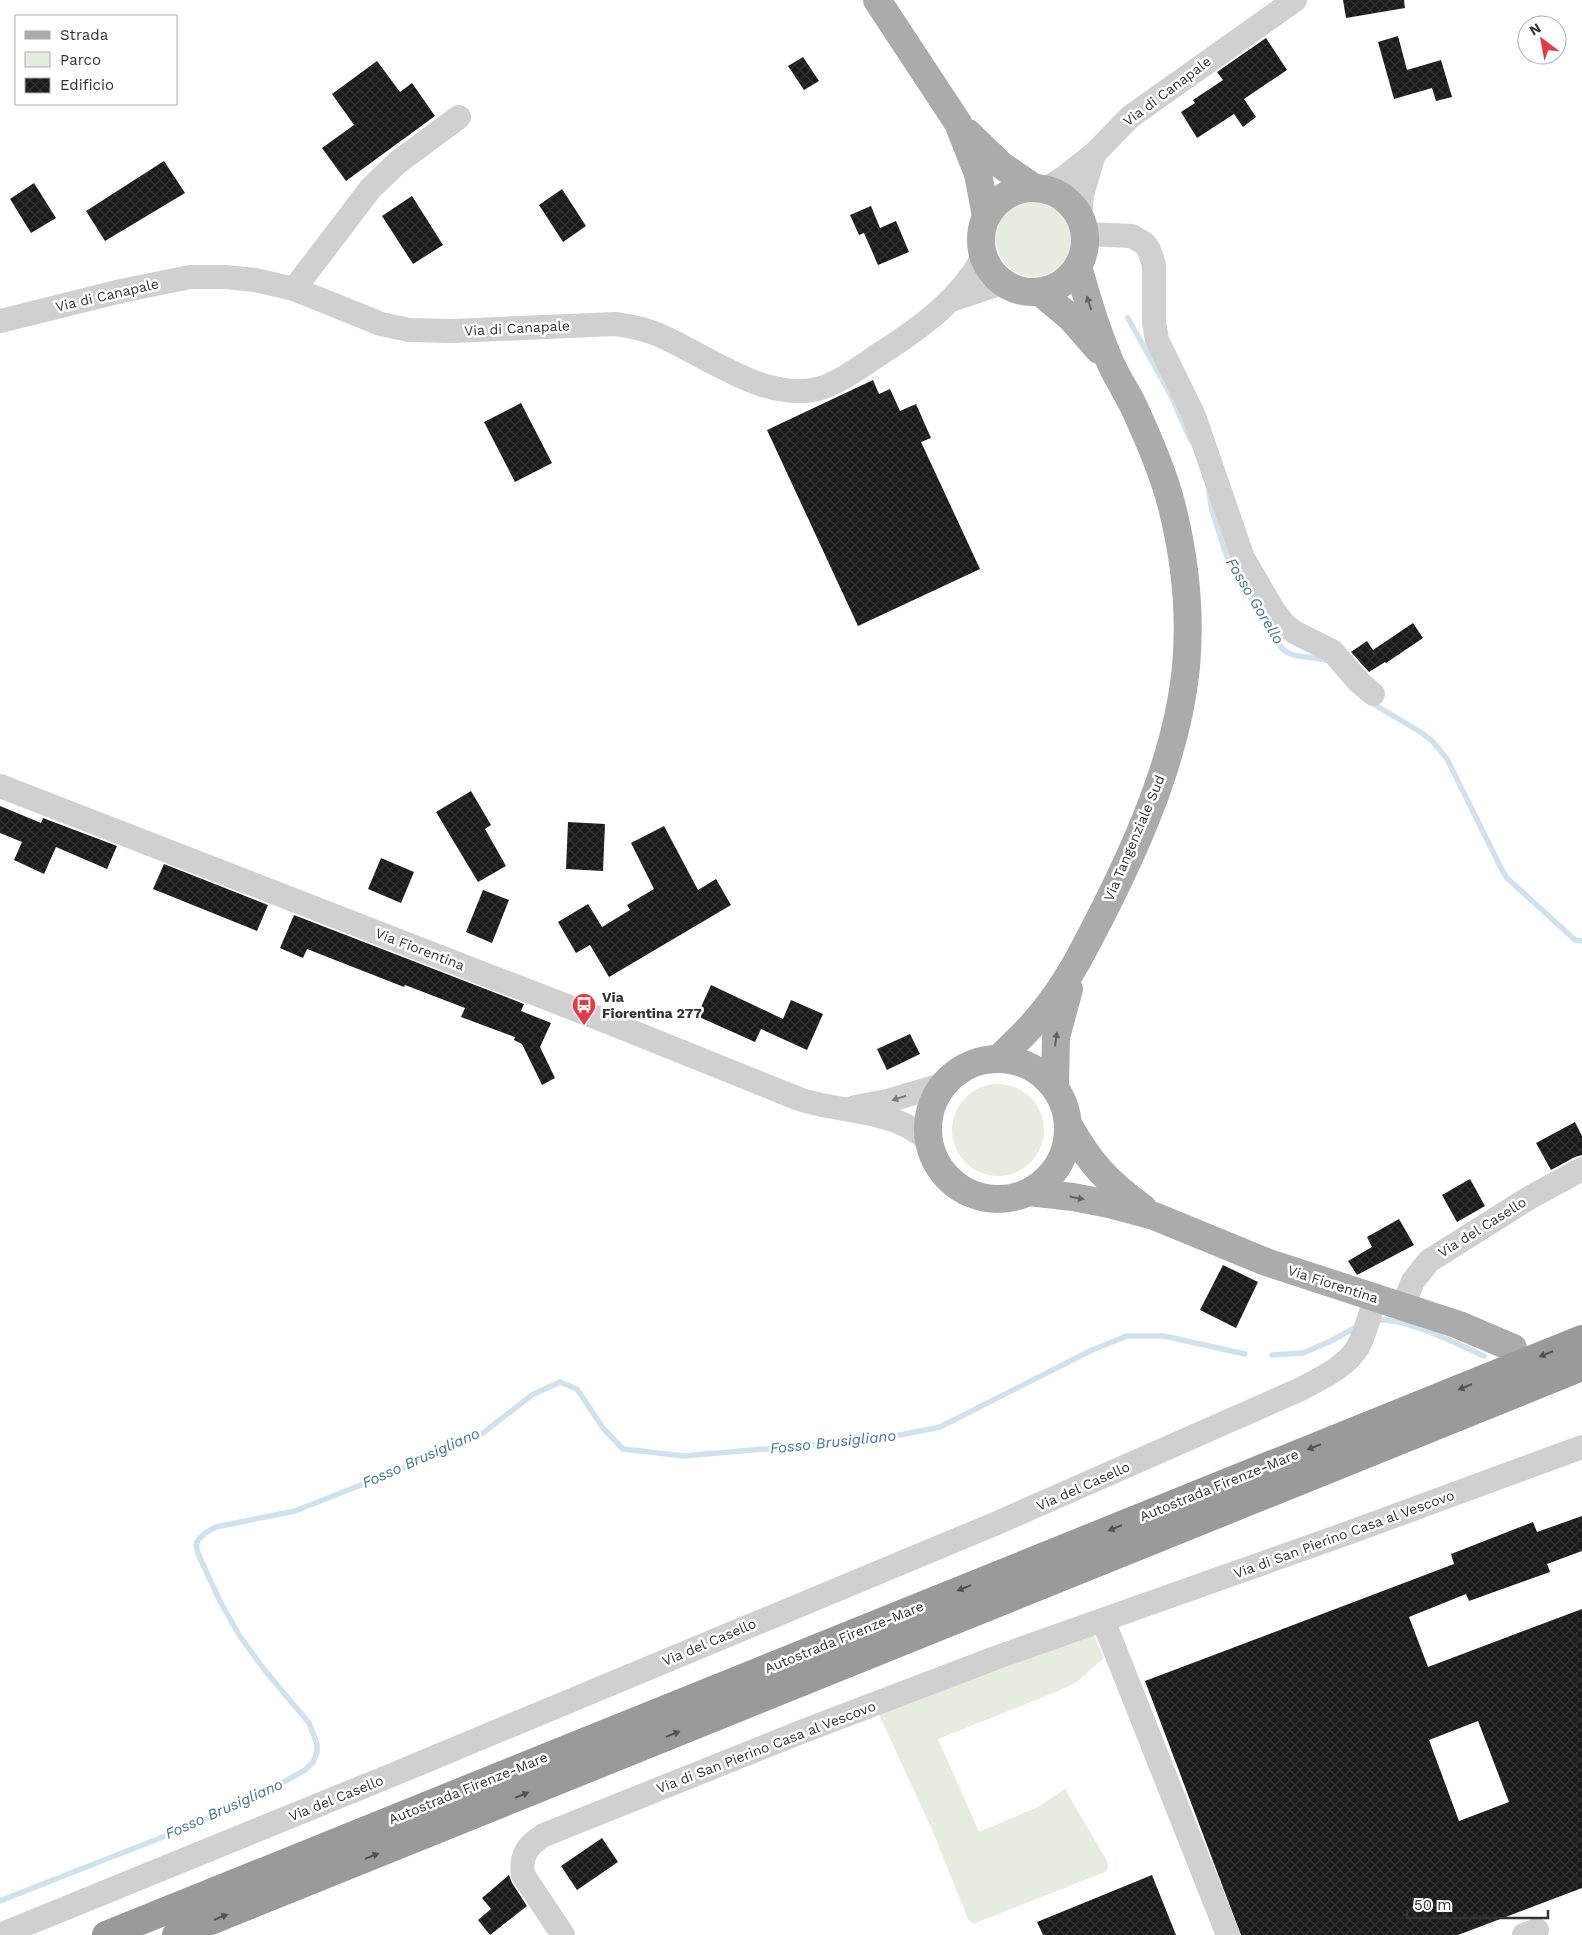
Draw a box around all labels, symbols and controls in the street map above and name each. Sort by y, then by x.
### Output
legend [15,15,178,105]
north arrow [1517,15,1567,65]
text: N [1526,19,1544,39]
text: Strada [60,26,109,44]
text: Parco [60,51,101,69]
street label: Via di Canapale [1120,53,1214,129]
text: Edificio [60,76,114,94]
street label: Via di Canapale [54,275,160,315]
one-way arrow [1084,295,1092,310]
street label: Via di Canapale [464,317,570,339]
water label: Fosso Gorello [1222,554,1288,648]
street label: Via Tangenziale Sud [1100,773,1168,903]
street label: Via Fiorentina [373,925,467,973]
place label: Via Fiorentina 277 [602,989,702,1021]
bus stop icon: Via Fiorentina 277 [571,992,597,1026]
one-way arrow [1052,1030,1060,1046]
one-way arrow [891,1094,906,1102]
one-way arrow [1070,1194,1086,1202]
street label: Via del Casello [1435,1194,1529,1260]
street label: Via Fiorentina [1286,1262,1380,1306]
one-way arrow [1538,1350,1553,1358]
one-way arrow [1458,1383,1472,1391]
water label: Fosso Brusigliano [359,1424,483,1492]
water label: Fosso Brusigliano [769,1426,897,1458]
one-way arrow [1307,1444,1321,1452]
street label: Autostrada Firenze-Mare [1137,1446,1301,1524]
street label: Via del Casello [1034,1458,1132,1514]
street label: Via di San Pierino Casa al Vescovo [1232,1487,1456,1581]
one-way arrow [1108,1524,1122,1532]
one-way arrow [957,1585,971,1593]
street label: Autostrada Firenze-Mare [762,1598,926,1676]
street label: Via del Casello [660,1615,758,1669]
street label: Via di San Pierino Casa al Vescovo [654,1698,878,1796]
one-way arrow [666,1730,681,1738]
street label: Autostrada Firenze-Mare [386,1749,550,1827]
street label: Via del Casello [286,1772,386,1824]
water label: Fosso Brusigliano [162,1775,286,1843]
one-way arrow [515,1791,530,1798]
one-way arrow [365,1852,380,1860]
scale bar [1407,1888,1548,1920]
text: 50 m [1414,1896,1451,1914]
one-way arrow [214,1912,228,1920]

